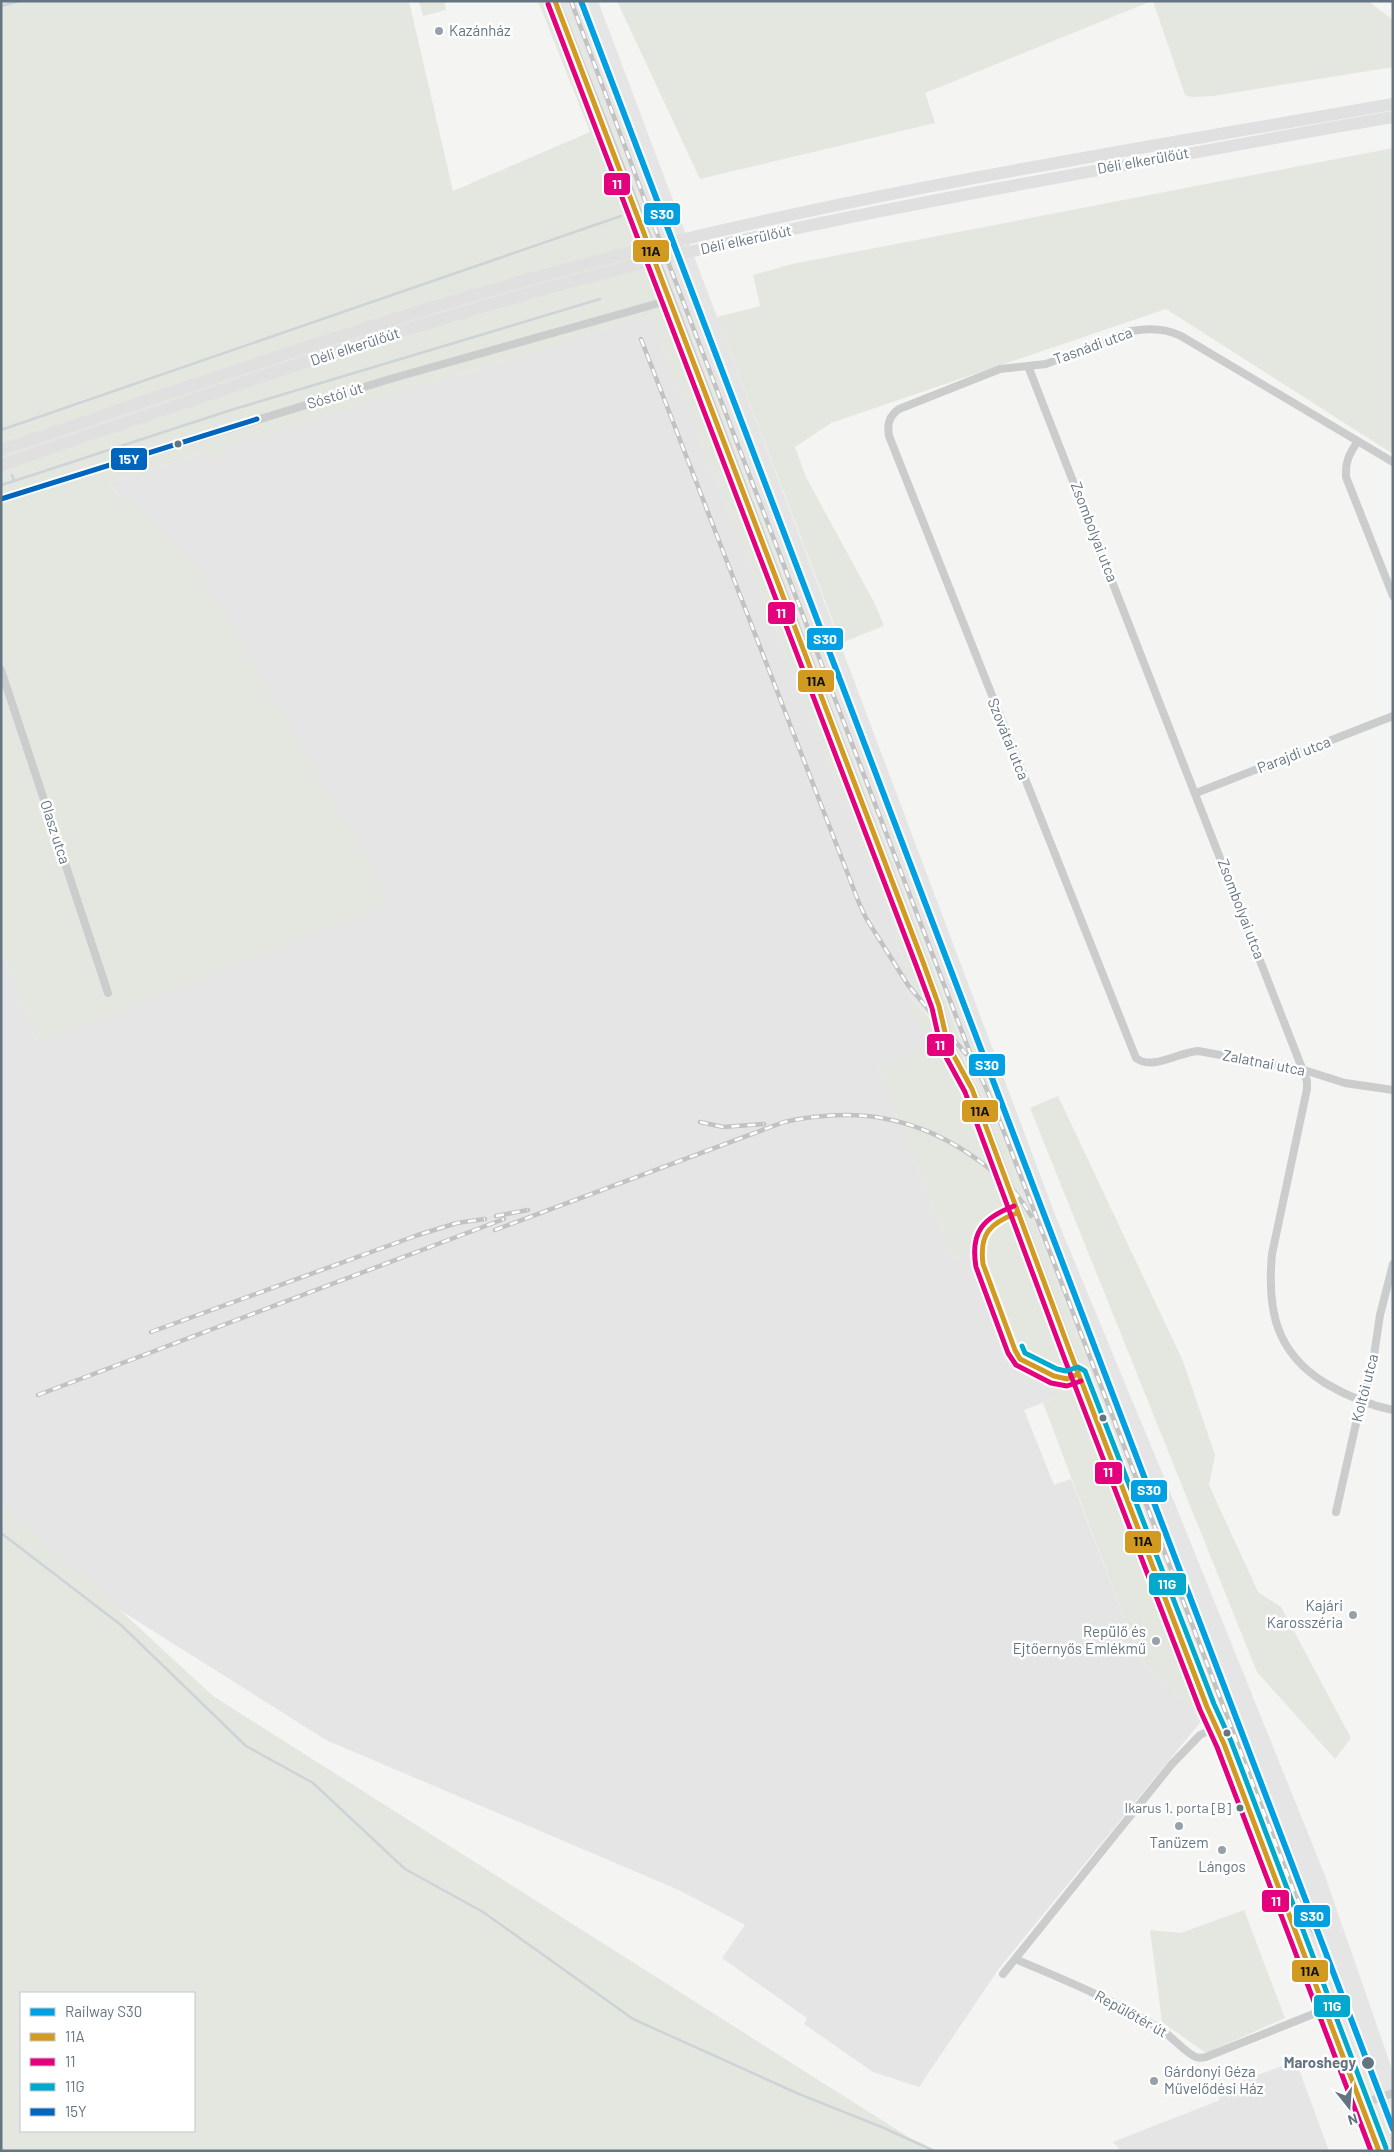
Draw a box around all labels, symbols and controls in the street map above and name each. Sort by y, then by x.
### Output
place label: Kazánház [449,21,511,39]
marker: Kazánház [433,25,445,37]
street label: Déli elkerülőút [1096,143,1190,177]
line badge: 11 [603,172,631,196]
text: 11 [612,175,622,192]
line badge: S30 [643,202,681,226]
text: S30 [650,205,674,222]
street label: Déli elkerülőút [699,221,793,257]
line badge: 11A [632,239,670,263]
text: 11A [641,242,661,259]
street label: Tasnádi utca [1051,322,1135,368]
street label: Déli elkerülőút [308,323,402,369]
street label: Sóstói út [305,378,365,412]
unlabelled marker [173,439,183,449]
line badge: 15Y [110,447,148,471]
text: 15Y [118,450,140,467]
street label: Zsombolyai utca [1068,479,1122,584]
line badge: 11 [767,601,796,625]
text: 11 [776,604,786,621]
line badge: S30 [806,627,844,651]
text: S30 [813,630,837,647]
line badge: 11A [797,669,835,693]
text: 11A [806,672,826,689]
street label: Szovátai utca [984,695,1033,782]
street label: Parajdi utca [1254,732,1333,776]
street label: Olasz utca [37,797,75,866]
street label: Zsombolyai utca [1215,856,1269,961]
line badge: 11 [926,1033,955,1057]
text: 11 [935,1036,945,1053]
street label: Zalatnai utca [1221,1045,1307,1079]
line badge: S30 [968,1053,1006,1077]
text: S30 [975,1056,999,1073]
line badge: 11A [961,1099,999,1123]
text: 11A [970,1102,990,1119]
street label: Koltói utca [1347,1352,1381,1424]
unlabelled marker [1098,1413,1108,1423]
line badge: 11 [1094,1461,1123,1485]
text: 11 [1103,1463,1113,1480]
line badge: S30 [1130,1479,1168,1503]
text: S30 [1137,1481,1161,1498]
line badge: 11A [1124,1530,1162,1554]
text: 11A [1133,1532,1153,1549]
line badge: 11G [1148,1572,1187,1596]
text: 11G [1158,1575,1176,1592]
place label: Kajári Karosszéria [1267,1596,1343,1631]
marker: Kajári Karosszéria [1347,1609,1359,1621]
place label: Repülő és Ejtőernyős Emlékmű [1013,1622,1146,1657]
marker: Repülő és Ejtőernyős Emlékmű [1150,1635,1162,1647]
unlabelled marker [1222,1728,1232,1738]
place label: Ikarus 1. porta [B] [1125,1799,1231,1816]
marker: Ikarus 1. porta [B] [1235,1803,1245,1813]
marker: Tanüzem [1173,1820,1185,1832]
place label: Tanüzem [1149,1833,1209,1851]
marker: Lángos [1216,1844,1228,1856]
place label: Lángos [1198,1857,1246,1875]
line badge: 11 [1261,1889,1290,1913]
text: 11 [1271,1892,1281,1909]
line badge: S30 [1293,1904,1331,1928]
text: S30 [1300,1907,1324,1924]
line badge: 11A [1291,1959,1329,1983]
text: 11A [1300,1962,1320,1979]
street label: Repülőtér út [1092,1986,1171,2040]
legend [20,1992,195,2132]
line badge: 11G [1313,1994,1351,2018]
text: 11G [1323,1997,1341,2014]
text: Railway S30 [65,2002,142,2020]
text: 11A [65,2027,85,2045]
text: 11 [65,2052,76,2070]
place label: Maroshegy [1284,2053,1356,2071]
marker: Maroshegy [1360,2055,1376,2071]
place label: Gárdonyi Géza Művelődési Ház [1164,2062,1264,2097]
marker: Gárdonyi Géza Művelődési Ház [1148,2075,1160,2087]
text: 11G [65,2077,85,2095]
north arrow [1324,2082,1374,2132]
text: 15Y [65,2102,86,2120]
text: N [1346,2110,1360,2129]

